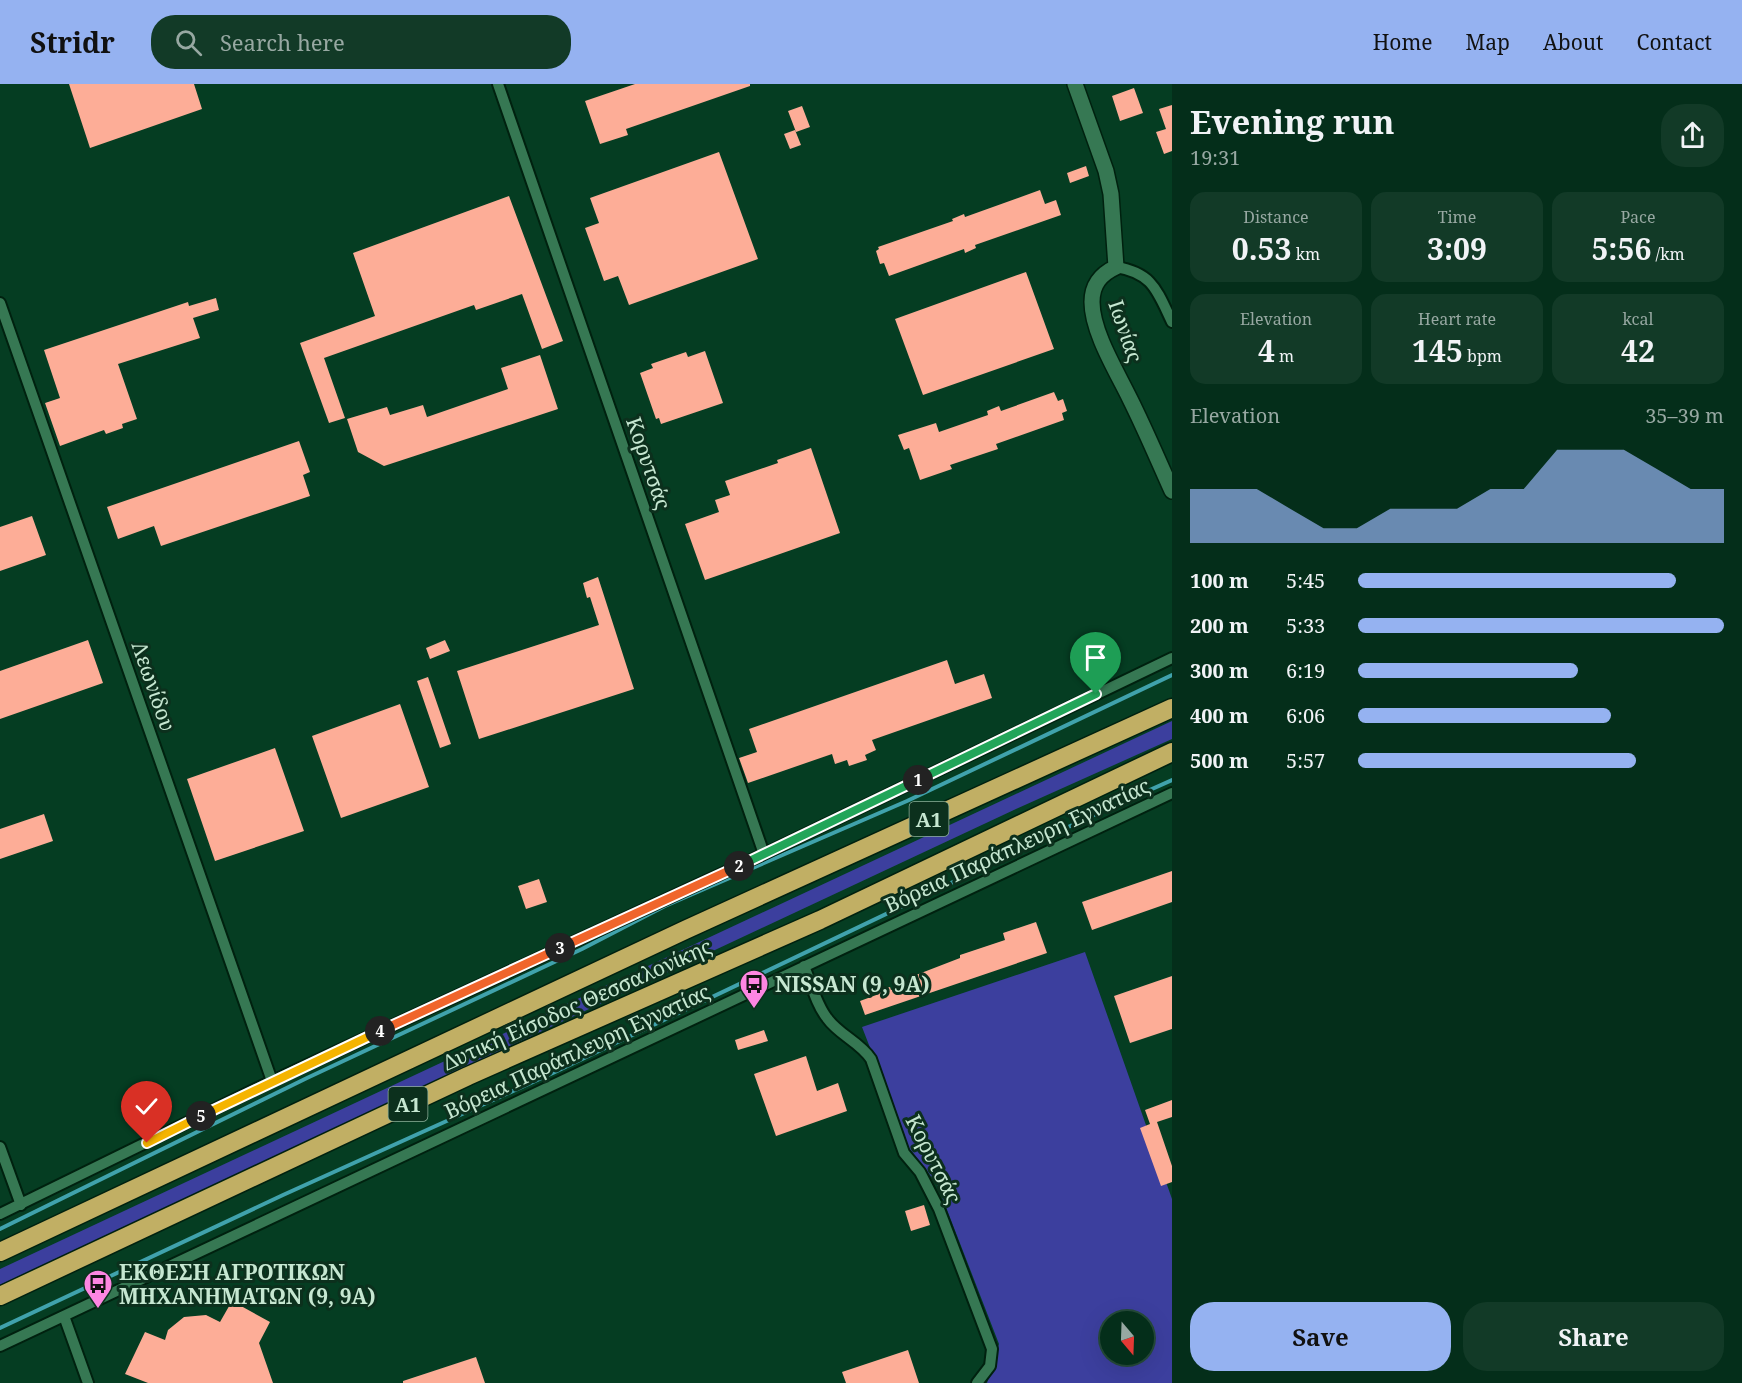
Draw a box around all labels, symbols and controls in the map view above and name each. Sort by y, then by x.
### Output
search box [151,15,571,69]
text: Stridr [30,23,115,61]
icon: search [172,26,205,59]
text: Search here [220,27,345,57]
text: Home [1373,28,1433,56]
text: Map [1466,28,1510,56]
text: About [1543,28,1604,56]
text: Contact [1637,28,1712,56]
text: Evening run [1190,99,1394,144]
button: share [1661,104,1724,167]
text: 19:31 [1190,144,1240,171]
text: Distance [1243,206,1309,228]
text: Time [1438,206,1476,228]
text: Pace [1620,206,1656,228]
text: 0.53 [1232,228,1292,269]
text: 3:09 [1427,228,1487,269]
text: 5:56 [1591,228,1651,269]
text: km [1292,243,1320,265]
text: /km [1651,243,1685,265]
street label: Ιωνίας [1102,296,1150,366]
text: Elevation [1240,308,1312,330]
text: Heart rate [1418,308,1496,330]
text: kcal [1623,308,1653,330]
text: 4 [1258,330,1275,371]
text: 145 [1412,330,1463,371]
text: 42 [1621,330,1655,371]
text: m [1275,345,1294,367]
text: bpm [1463,345,1502,367]
text: Elevation [1190,402,1280,429]
text: 35–39 m [1645,402,1724,429]
street label: Κορυτσάς [620,413,678,513]
text: 100 m [1190,567,1249,594]
text: 5:45 [1286,567,1325,594]
text: 200 m [1190,612,1249,639]
text: 5:33 [1286,612,1325,639]
pin [1070,632,1121,694]
street label: Λεωνίδου [126,637,182,735]
icon: arrive [1079,641,1112,674]
text: 300 m [1190,657,1249,684]
text: 6:19 [1286,657,1325,684]
text: 400 m [1190,702,1249,729]
text: 6:06 [1286,702,1325,729]
text: 500 m [1190,747,1249,774]
text: 5:57 [1286,747,1325,774]
pin: 1 [903,765,933,795]
text: 1 [913,769,923,791]
street label: Βόρεια Παράπλευρη Εγνατίας [880,771,1154,919]
road number: Α1 [910,802,948,836]
pin: 2 [724,851,754,881]
text: 2 [734,855,744,877]
street label: Δυτική Είσοδος Θεσσαλονίκης [438,932,716,1076]
pin: 3 [545,933,575,963]
text: 3 [555,937,565,959]
bus stop icon: NISSAN (9, 9Α) [738,968,770,1010]
place label: NISSAN (9, 9Α) [775,970,930,998]
street label: Βόρεια Παράπλευρη Εγνατίας [440,977,714,1125]
pin: 4 [365,1016,395,1046]
text: 4 [375,1020,385,1042]
pin [121,1081,172,1143]
road number: Α1 [388,1087,428,1121]
icon: check [130,1090,163,1123]
pin: 5 [186,1101,216,1131]
text: 5 [196,1105,206,1127]
street label: Κορυτσάς [900,1110,968,1208]
place label: ΕΚΘΕΣΗ ΑΓΡΟΤΙΚΩΝ ΜΗΧΑΝΗΜΑΤΩΝ (9, 9Α) [119,1258,376,1310]
bus stop icon: ΕΚΘΕΣΗ ΑΓΡΟΤΙΚΩΝ ΜΗΧΑΝΗΜΑΤΩΝ (9, 9Α) [82,1268,114,1310]
button: Save [1190,1302,1451,1371]
button: Share [1463,1302,1724,1371]
north arrow [1100,1311,1154,1365]
map controls [1100,1311,1154,1365]

